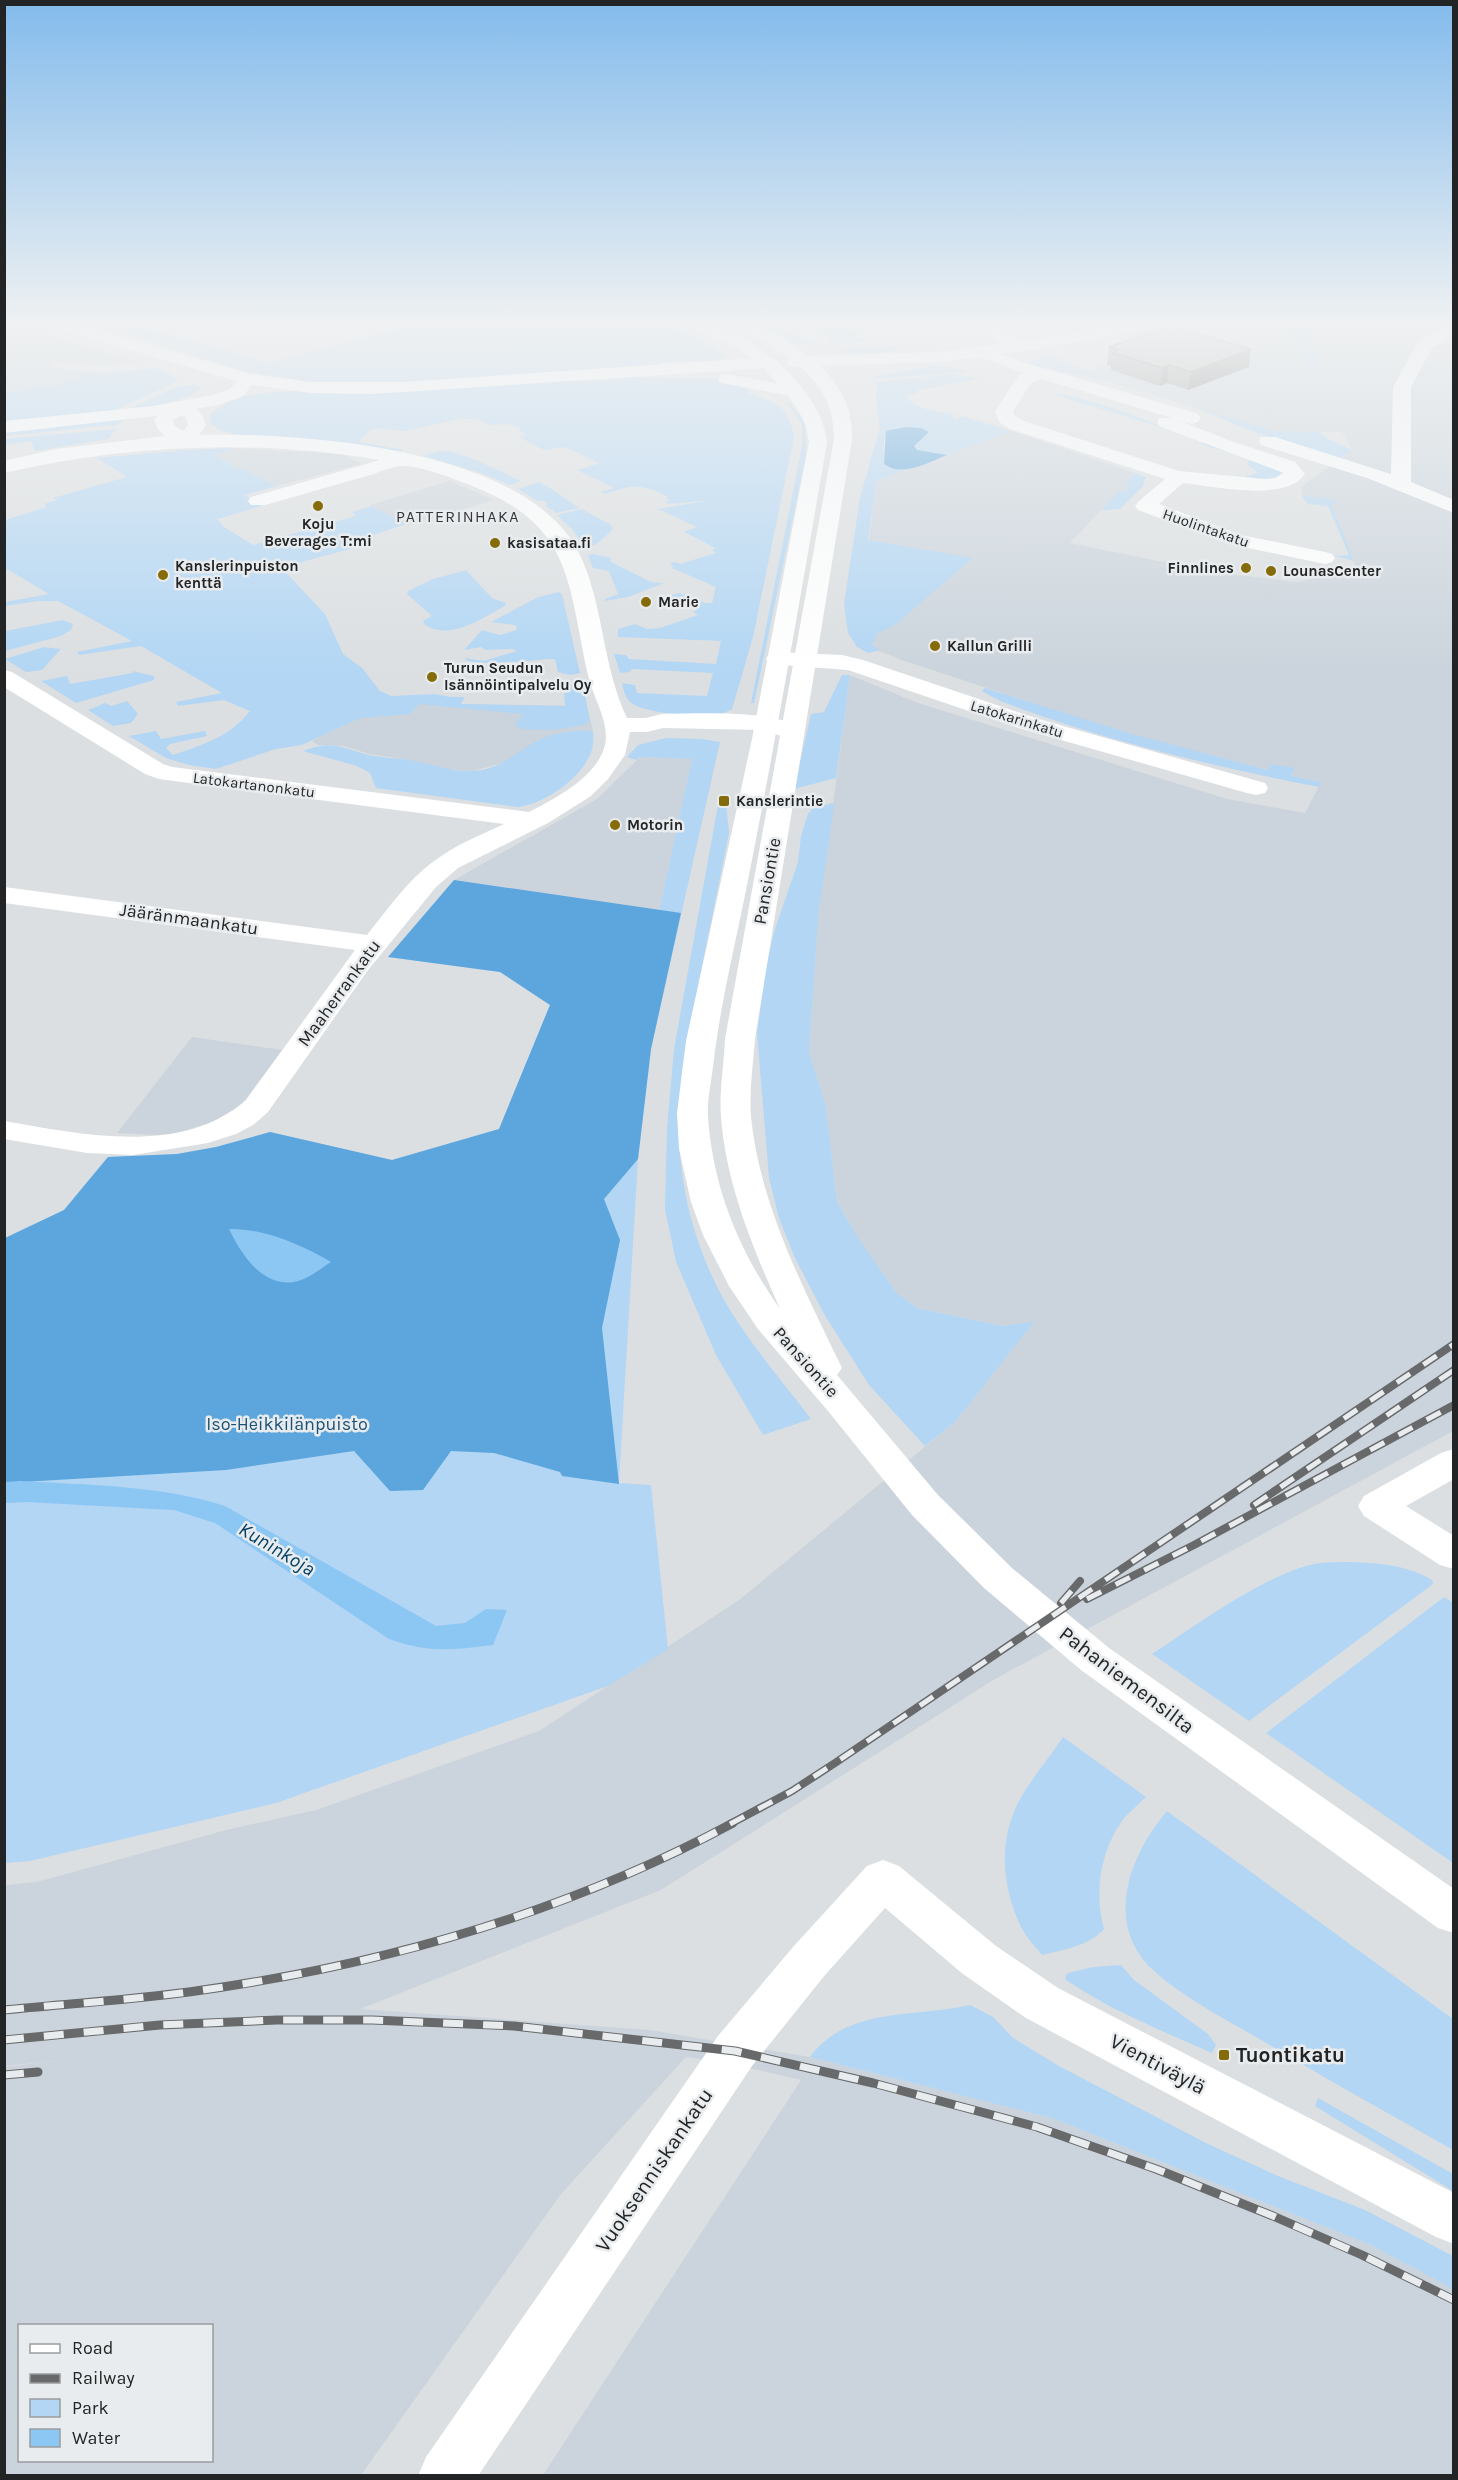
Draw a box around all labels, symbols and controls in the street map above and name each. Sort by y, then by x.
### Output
marker: Koju Beverages T:mi [311,499,325,513]
street label: Huolintakatu [1160,505,1252,551]
district label: PATTERINHAKA [396,507,520,526]
place label: Koju Beverages T:mi [264,515,372,550]
place label: kasisataa.fi [507,534,591,552]
marker: kasisataa.fi [488,536,502,550]
place label: Kanslerinpuiston kenttä [175,557,299,592]
place label: Finnlines [1167,559,1234,577]
marker: Finnlines [1239,561,1253,575]
place label: LounasCenter [1283,562,1381,580]
marker: LounasCenter [1264,564,1278,578]
marker: Kanslerinpuiston kenttä [156,568,170,582]
place label: Marie [658,593,699,611]
marker: Marie [639,595,653,609]
place label: Kallun Grilli [947,637,1032,655]
marker: Kallun Grilli [928,639,942,653]
place label: Turun Seudun Isännöintipalvelu Oy [444,659,592,694]
marker: Turun Seudun Isännöintipalvelu Oy [425,670,439,684]
street label: Latokarinkatu [968,696,1066,742]
street label: Latokartanonkatu [192,769,316,801]
place label: Kanslerintie [736,792,823,810]
marker: Kanslerintie [717,794,731,808]
place label: Motorin [627,816,683,834]
marker: Motorin [608,818,622,832]
street label: Pansiontie [749,836,785,926]
street label: Jääränmaankatu [118,898,260,940]
street label: Maaherrankatu [293,935,385,1051]
street label: Pansiontie [769,1322,843,1402]
park label: Iso-Heikkilänpuisto [206,1413,368,1435]
water label: Kuninkoja [235,1517,319,1581]
street label: Pahaniemensilta [1055,1621,1199,1739]
street label: Vientiväylä [1106,2029,1210,2099]
place label: Tuontikatu [1236,2043,1345,2067]
marker: Tuontikatu [1217,2048,1231,2062]
street label: Vuoksenniskankatu [590,2084,718,2256]
legend [18,2324,213,2462]
text: Road [72,2337,113,2359]
text: Railway [72,2367,135,2389]
text: Park [72,2397,109,2419]
text: Water [72,2427,120,2449]

